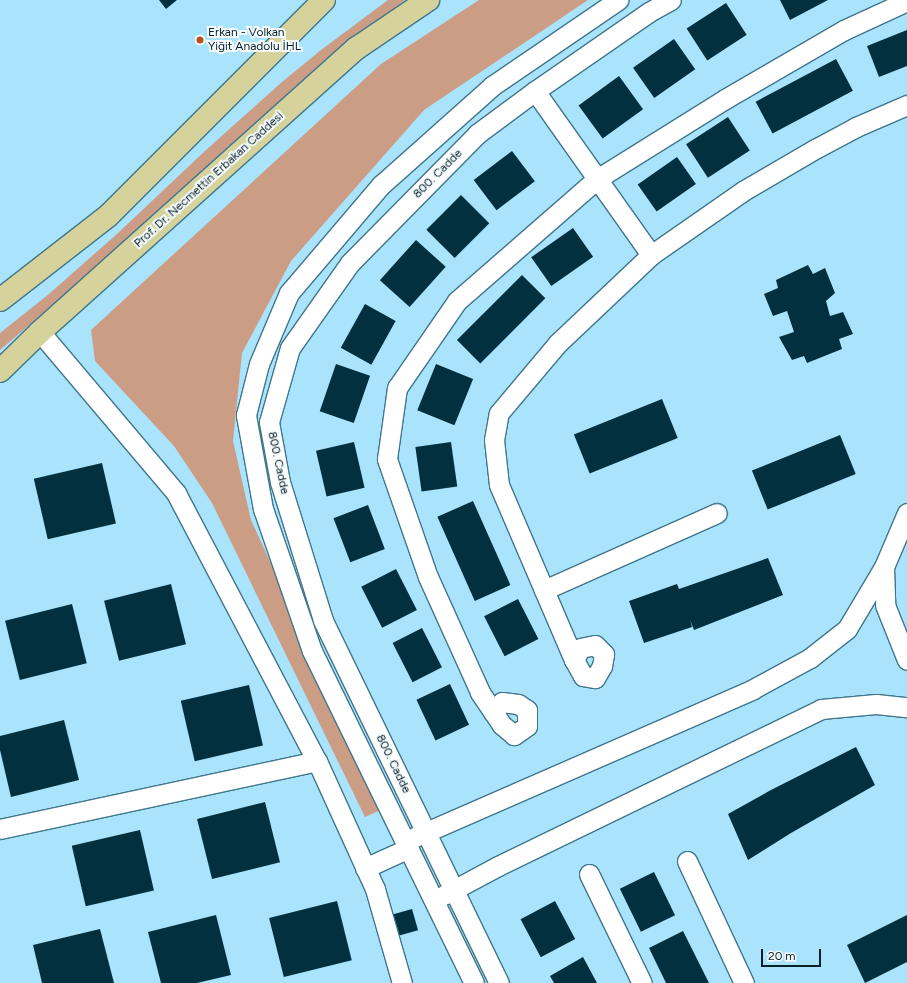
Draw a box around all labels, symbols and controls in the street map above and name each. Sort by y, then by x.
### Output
place label: Erkan - Volkan Yiğit Anadolu İHL [208,26,301,54]
marker: Erkan - Volkan Yiğit Anadolu İHL [195,35,205,45]
street label: Prof. Dr. Necmettin Erbakan Caddesi [131,109,287,251]
street label: 800. Cadde [410,146,466,202]
street label: 800. Cadde [264,430,292,496]
street label: 800. Cadde [373,732,413,796]
scale bar [763,941,823,967]
text: 20 m [768,949,796,963]

